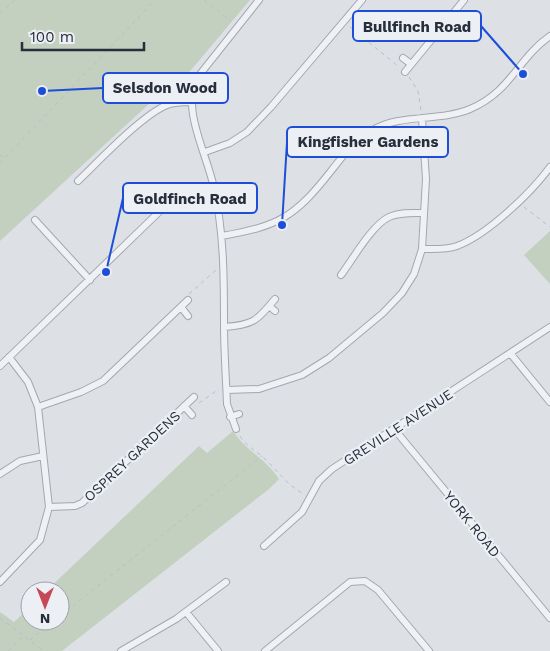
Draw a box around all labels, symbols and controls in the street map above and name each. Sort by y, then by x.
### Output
callout: Bullfinch Road [353,11,481,41]
text: Bullfinch Road [363,18,471,36]
scale bar [22,20,145,52]
text: 100 m [30,28,74,46]
callout: Selsdon Wood [103,73,228,103]
text: Selsdon Wood [113,79,217,97]
callout: Kingfisher Gardens [287,127,448,157]
text: Kingfisher Gardens [298,133,438,151]
callout: Goldfinch Road [123,183,257,213]
text: Goldfinch Road [133,190,247,208]
street label: GREVILLE AVENUE [340,386,456,468]
street label: OSPREY GARDENS [81,407,183,505]
street label: YORK ROAD [441,488,503,560]
north arrow [20,581,70,631]
text: N [40,611,50,627]

